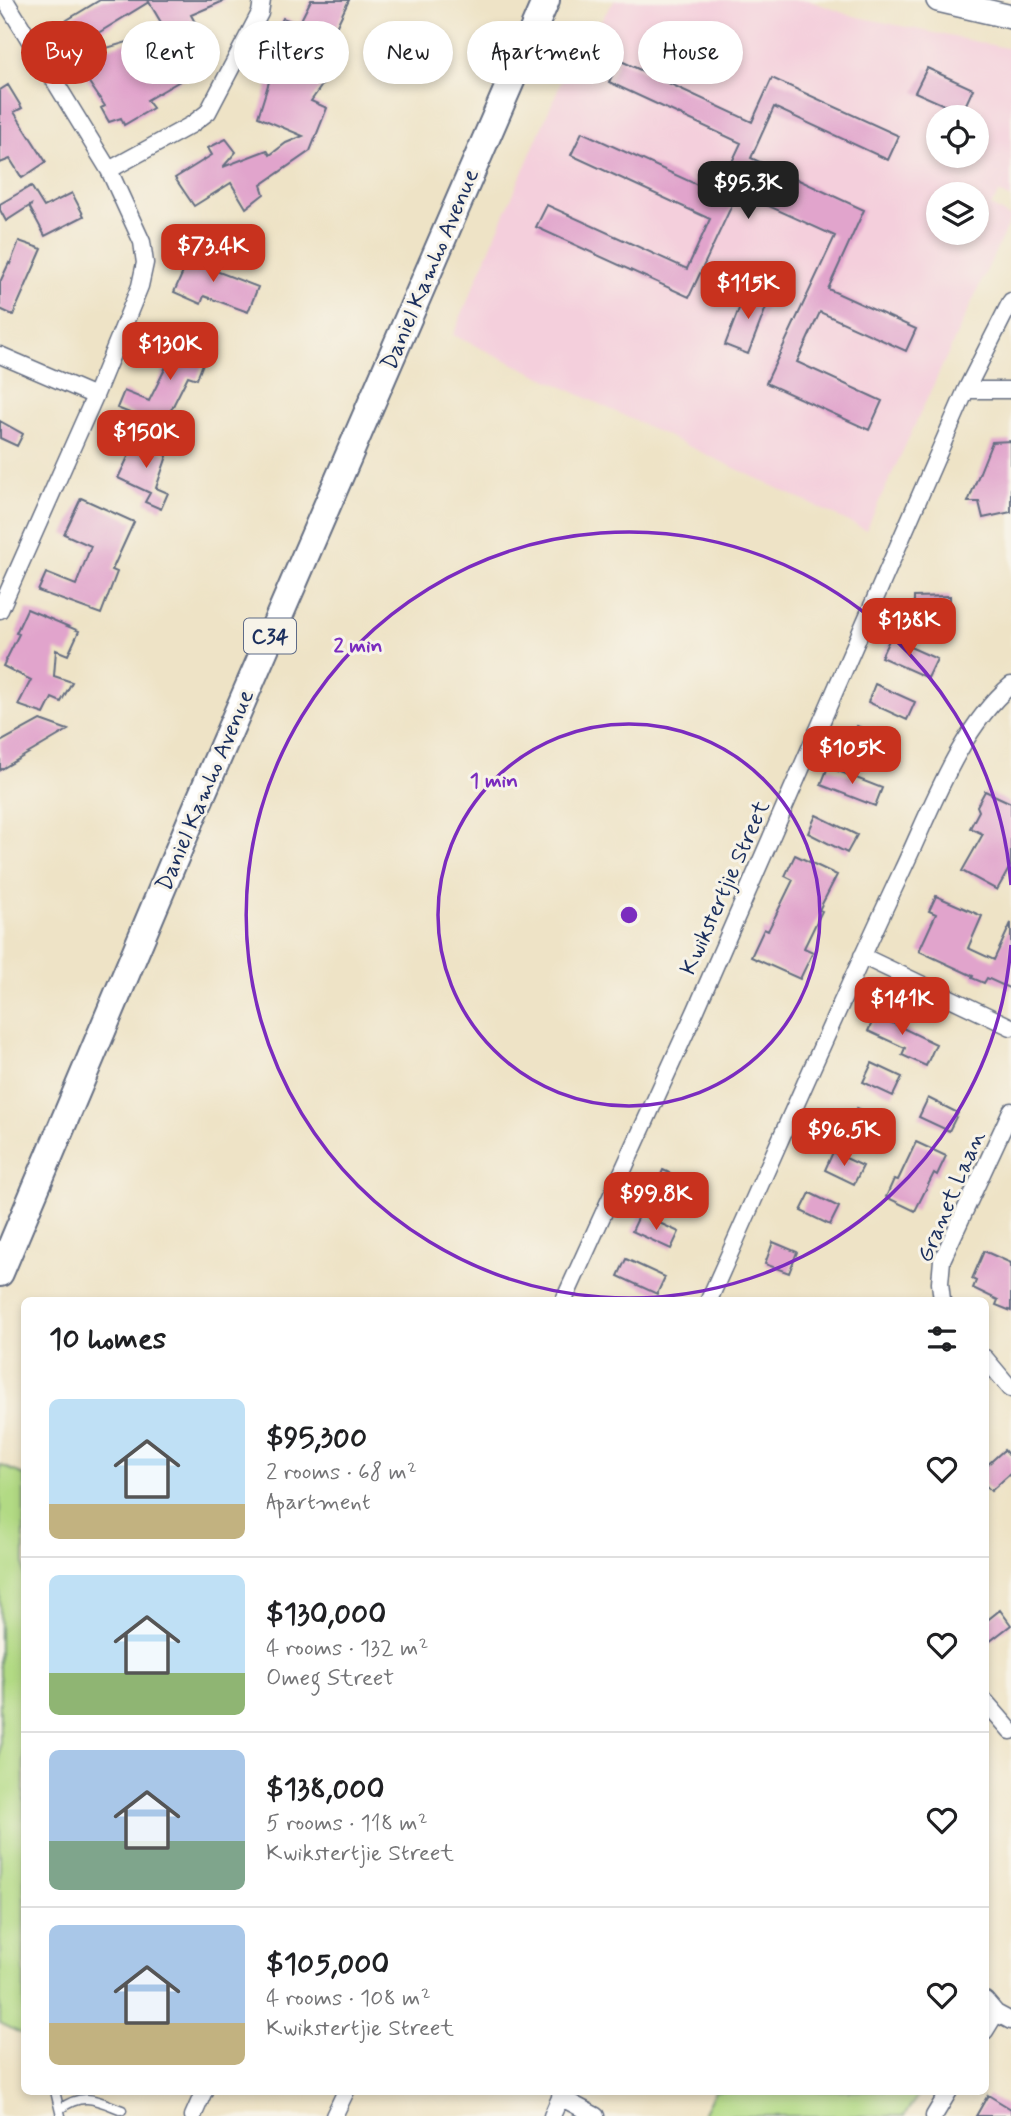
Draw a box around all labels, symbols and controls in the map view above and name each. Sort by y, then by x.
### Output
chip: Buy [21,21,107,84]
chip: Rent [121,21,220,84]
chip: Filters [234,21,349,84]
chip: New [363,21,453,84]
chip: Apartment [467,21,624,84]
chip: House [638,21,743,84]
map controls [926,105,989,245]
button: locate [926,105,989,168]
pin: $95.3K [691,162,805,221]
street label: Daniel Kamho Avenue [375,164,487,375]
text: $95.3K [714,169,782,199]
button: layers [926,182,989,245]
pin: $73.4K [156,224,270,284]
text: $73.4K [177,232,249,262]
pin: $115K [699,262,797,321]
text: $115K [717,269,779,299]
pin: $130K [121,322,219,382]
text: $130K [138,330,202,360]
pin: $150K [97,410,195,470]
text: $150K [113,418,179,448]
pin: $138K [860,598,958,658]
text: $138K [878,606,940,636]
road number: C34 [244,618,296,654]
text: 2 min [333,632,383,660]
street label: Daniel Kamho Avenue [150,685,262,896]
pin: $105K [803,726,901,786]
text: $105K [819,734,885,764]
text: 1 min [470,767,518,795]
street label: Kwikstertjie Street [674,795,778,980]
centre of rings [617,903,641,927]
pin: $141K [853,978,951,1037]
text: $141K [871,985,933,1015]
pin: $96.5K [787,1108,901,1168]
text: $96.5K [808,1116,880,1146]
street label: Granet Laan [911,1126,993,1267]
pin: $99.8K [599,1172,713,1232]
text: $99.8K [620,1180,692,1210]
text: 10 homes [49,1320,166,1359]
icon: filters [923,1320,961,1358]
text: $95,300 [266,1419,367,1458]
icon: home [105,1427,189,1511]
icon: heart [923,1450,961,1488]
text: 2 rooms · 68 m² [266,1458,417,1488]
text: Apartment [266,1488,371,1518]
text: $130,000 [266,1595,386,1634]
icon: home [105,1603,189,1687]
icon: heart [923,1626,961,1664]
text: 4 rooms · 132 m² [266,1634,428,1664]
text: Omeg Street [266,1664,394,1694]
text: $138,000 [266,1770,384,1809]
icon: home [105,1778,189,1862]
icon: heart [923,1801,961,1839]
text: 5 rooms · 118 m² [266,1809,428,1839]
text: Kwikstertjie Street [266,1839,454,1869]
text: $105,000 [266,1945,389,1984]
icon: home [105,1953,189,2037]
icon: heart [923,1976,961,2014]
text: 4 rooms · 108 m² [266,1984,431,2014]
text: Kwikstertjie Street [266,2014,454,2044]

